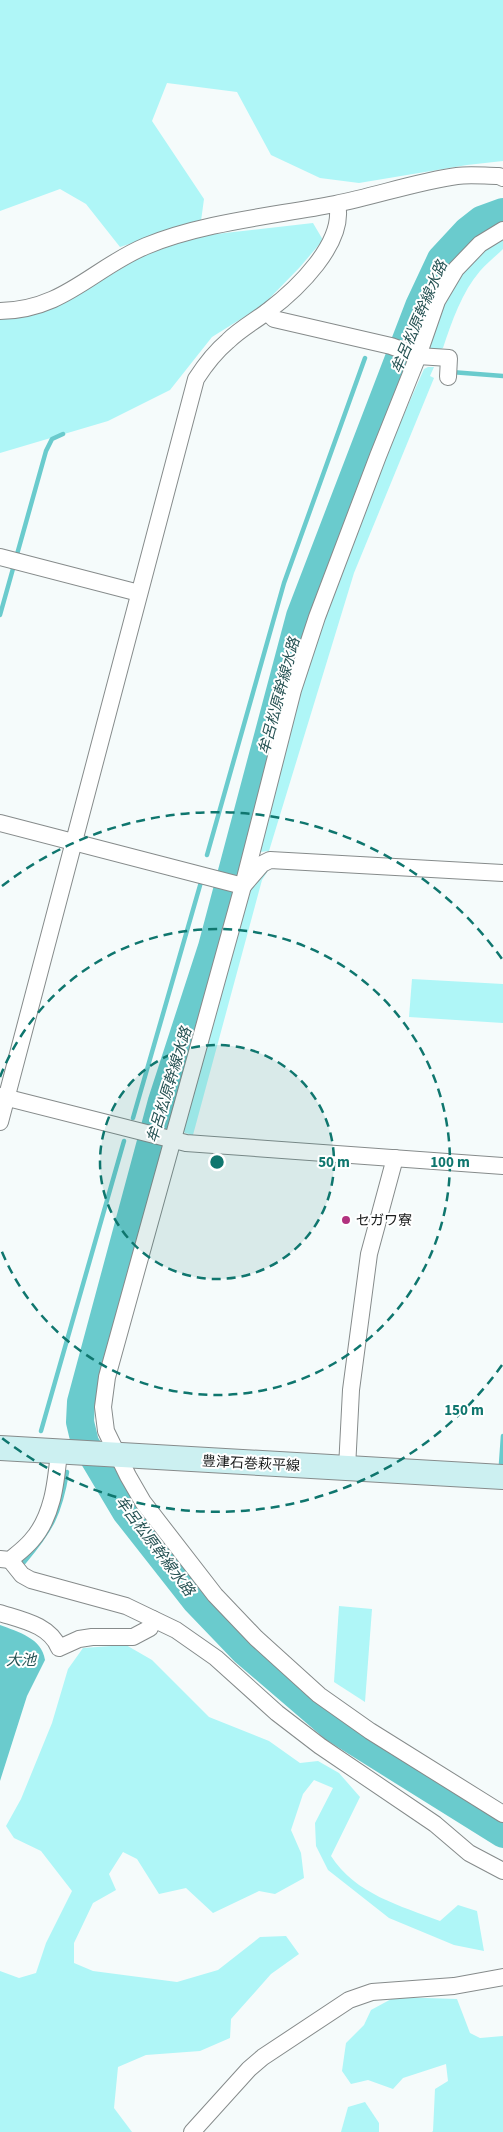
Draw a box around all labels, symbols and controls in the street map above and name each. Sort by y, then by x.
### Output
water label: 牟呂松原幹線水路 [386,256,453,377]
water label: 牟呂松原幹線水路 [254,634,306,757]
water label: 牟呂松原幹線水路 [142,1023,198,1146]
text: 50 m [318,1152,350,1173]
text: 100 m [430,1152,470,1173]
centre of rings [208,1153,226,1171]
place label: セガワ寮 [356,1211,412,1231]
marker: セガワ寮 [340,1214,352,1226]
text: 150 m [444,1400,484,1421]
street label: 豊津石巻萩平線 [201,1451,300,1477]
water label: 牟呂松原幹線水路 [110,1492,200,1602]
water label: 大池 [6,1650,38,1671]

